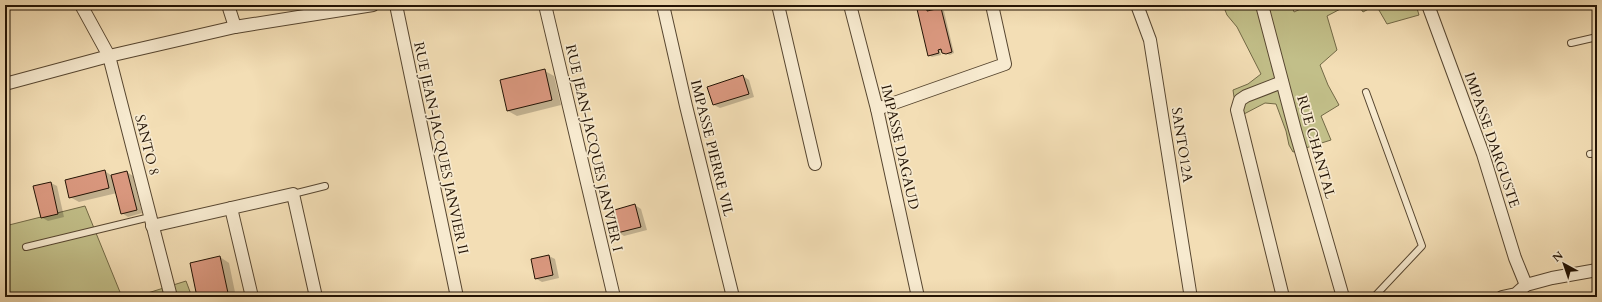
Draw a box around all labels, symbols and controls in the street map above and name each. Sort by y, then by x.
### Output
street label: RUE JEAN-JACQUES JANVIER II [409,40,473,256]
street label: RUE JEAN-JACQUES JANVIER I [561,43,627,254]
street label: IMPASSE DARGUSTE [1460,70,1524,211]
street label: IMPASSE PIERRE VIL [686,78,738,219]
street label: IMPASSE DAGAUD [876,83,924,211]
street label: RUE CHANTAL [1292,93,1340,201]
street label: SANTO12A [1167,106,1197,184]
street label: SANTO 8 [130,113,164,177]
north arrow [1544,244,1584,284]
text: N [1549,248,1567,266]

